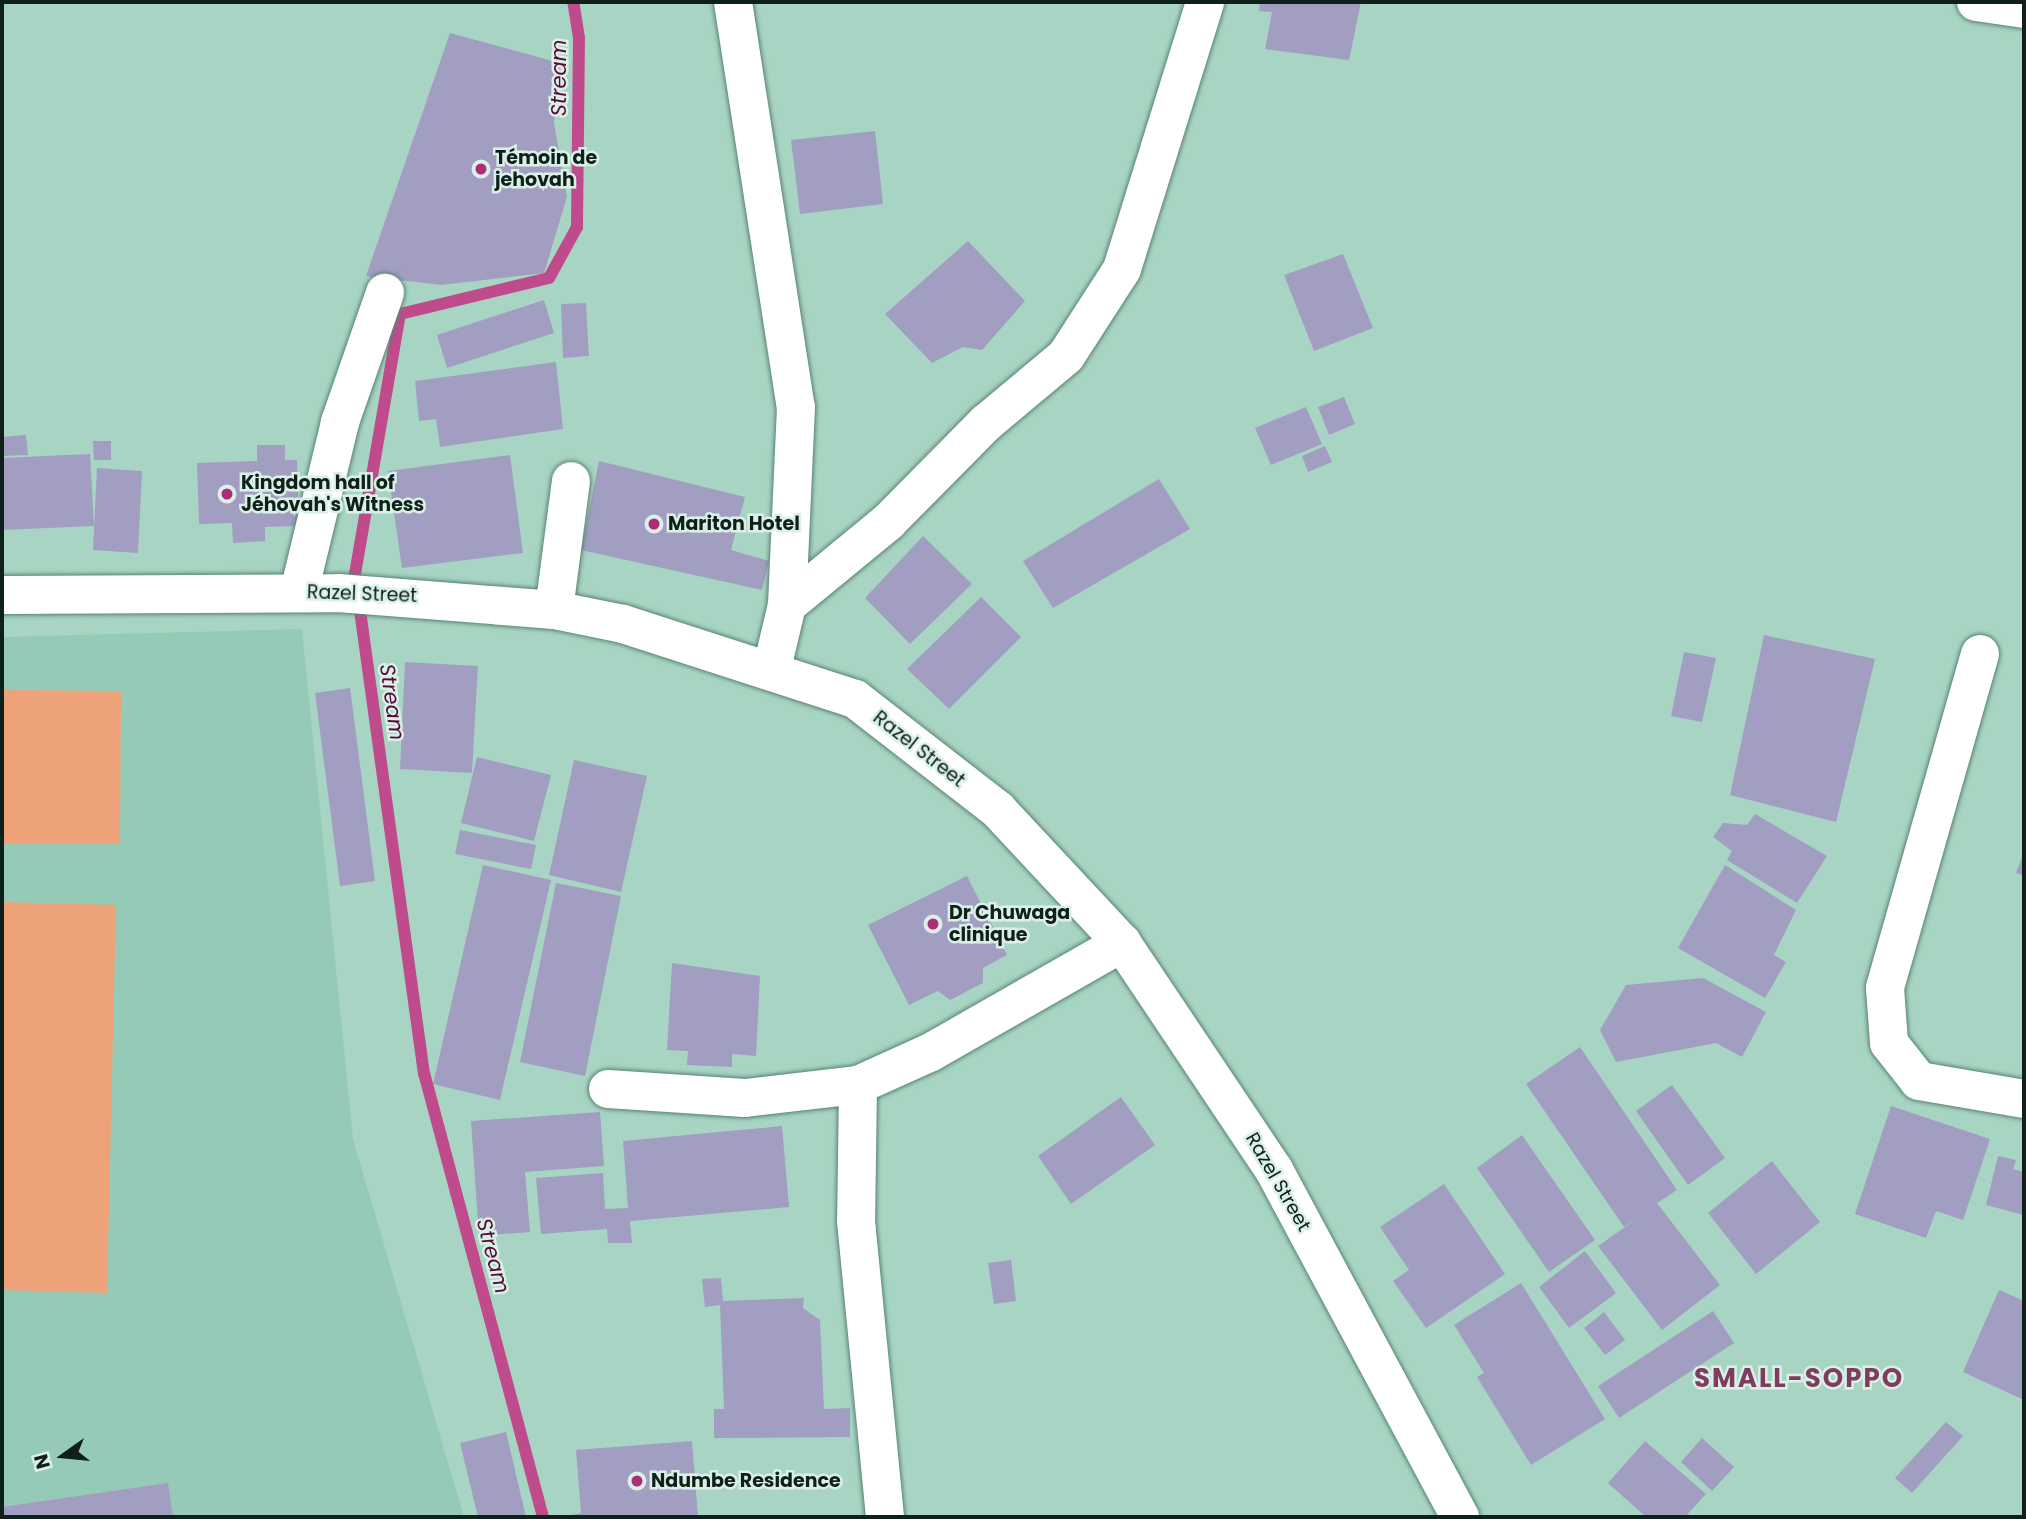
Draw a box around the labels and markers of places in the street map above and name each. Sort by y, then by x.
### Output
place label: Témoin de jehovah [495,147,597,191]
marker: Témoin de jehovah [473,161,489,177]
place label: Kingdom hall of Jéhovah's Witness [241,472,424,516]
marker: Kingdom hall of Jéhovah's Witness [219,486,235,502]
place label: Mariton Hotel [668,513,800,535]
marker: Mariton Hotel [646,516,662,532]
place label: Dr Chuwaga clinique [949,902,1070,946]
marker: Dr Chuwaga clinique [923,914,943,934]
place label: Ndumbe Residence [651,1470,841,1492]
marker: Ndumbe Residence [629,1473,645,1489]

